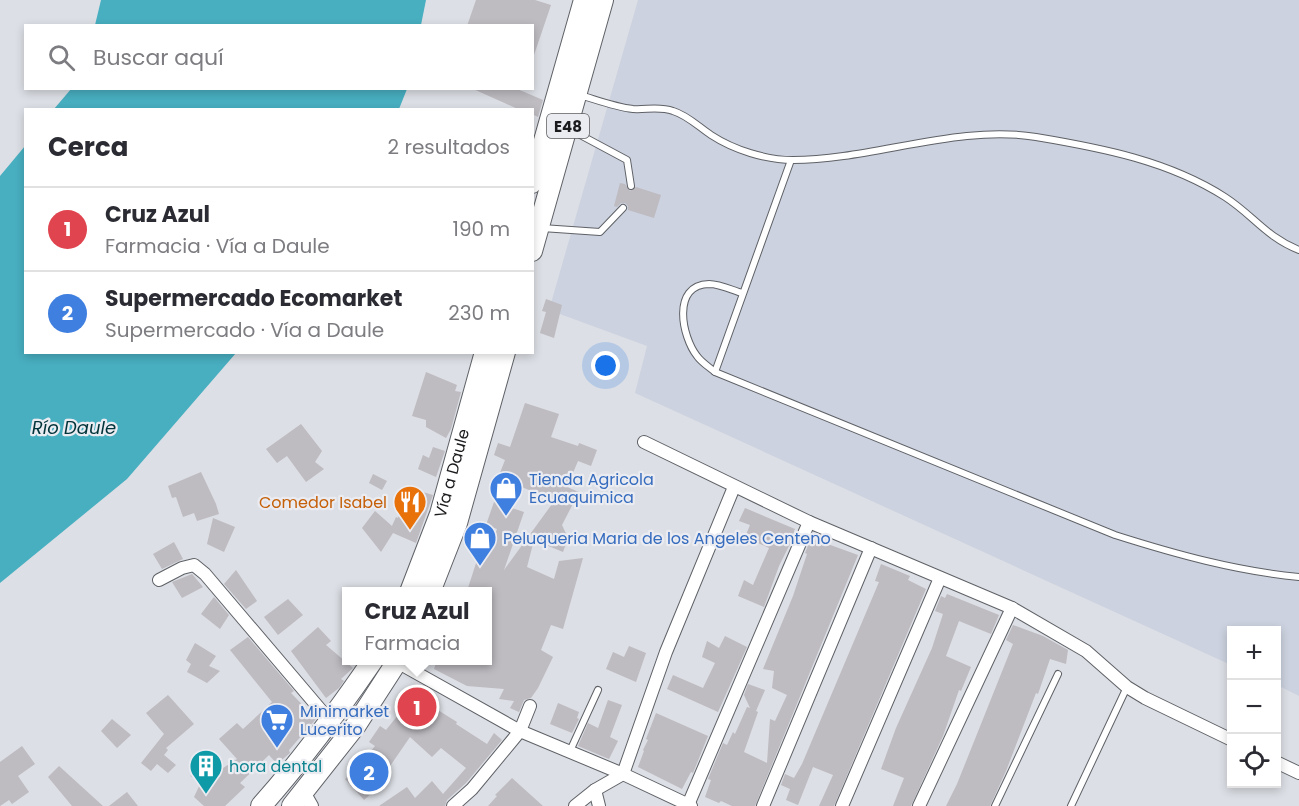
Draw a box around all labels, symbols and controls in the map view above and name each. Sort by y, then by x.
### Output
search box [24,24,534,90]
icon: search [45,41,78,74]
text: Buscar aquí [93,42,224,73]
road number: E48 [547,114,589,138]
text: Cerca [48,129,128,165]
text: 2 resultados [388,133,510,161]
text: Cruz Azul [105,199,210,230]
text: 1 [64,215,71,243]
text: 190 m [453,215,510,243]
text: Farmacia · Vía a Daule [105,232,330,260]
text: Supermercado Ecomarket [105,283,402,314]
text: 2 [62,299,73,327]
text: 230 m [448,299,510,327]
text: Supermercado · Vía a Daule [105,316,384,344]
your location [591,351,620,380]
water label: Río Daule [32,415,116,440]
street label: Vía a Daule [428,426,475,520]
place label: Tienda Agricola Ecuaquimica [529,468,654,509]
shop icon: Tienda Agricola Ecuaquimica [488,470,524,517]
restaurant icon: Comedor Isabel [392,484,428,531]
place label: Comedor Isabel [259,491,387,514]
shop icon: Peluqueria Maria de los Angeles Centeno [462,520,498,567]
place label: Peluqueria Maria de los Angeles Centeno [503,527,831,550]
popup [342,587,492,665]
text: Cruz Azul [364,596,470,627]
map controls [1227,626,1281,788]
button: + [1227,626,1281,680]
text: Farmacia [364,629,460,657]
button: − [1227,680,1281,734]
pin: 1 [398,684,436,730]
place label: Minimarket Lucerito [300,700,389,741]
supermarket icon: Minimarket Lucerito [259,702,295,749]
button: locate [1227,734,1281,788]
building icon: hora dental [188,748,224,795]
pin: 2 [350,750,388,794]
place label: hora dental [229,755,322,778]

